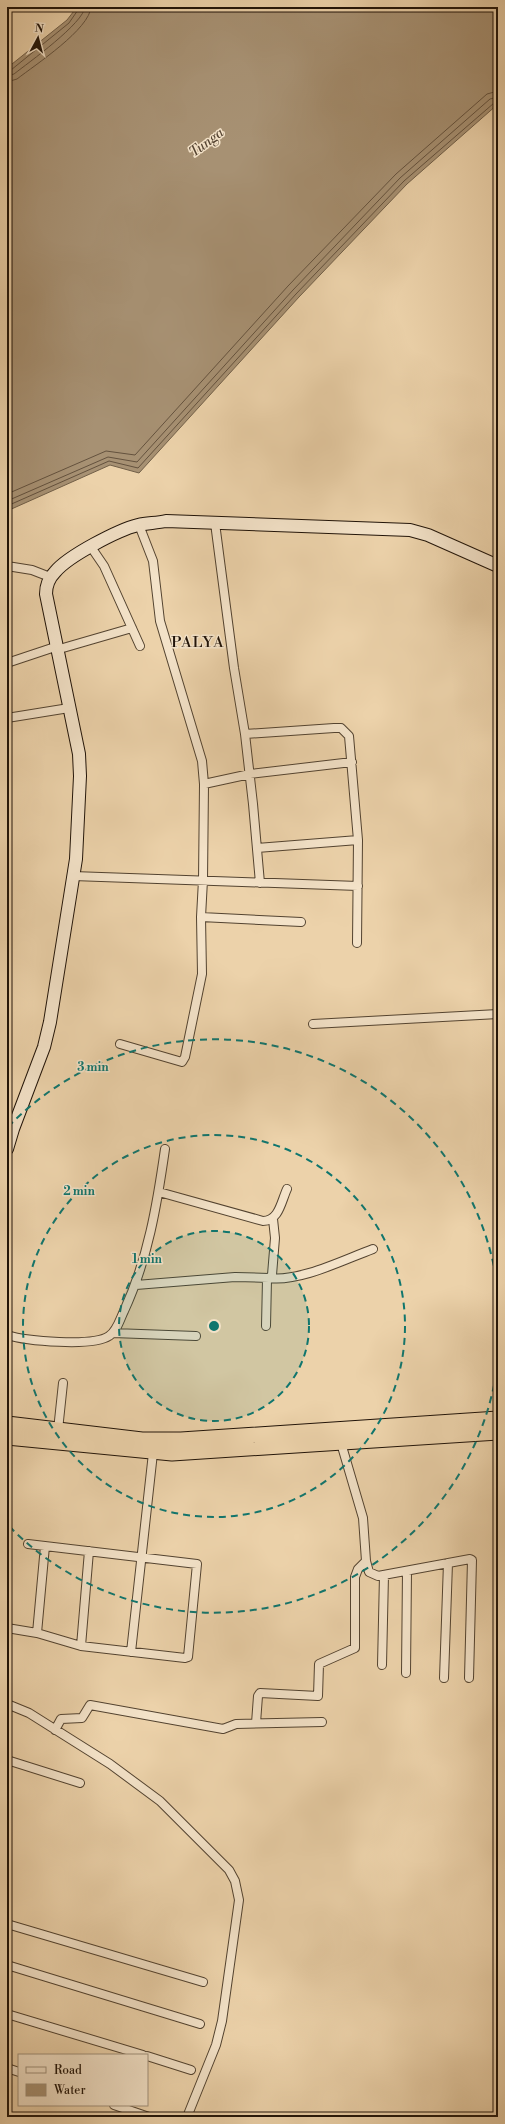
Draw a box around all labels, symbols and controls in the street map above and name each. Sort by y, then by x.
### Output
north arrow [18,18,58,58]
text: N [34,22,45,37]
water label: Tunga [186,124,228,162]
district label: PALYA [171,633,225,652]
text: 3 min [77,1060,109,1075]
text: 2 min [63,1184,95,1199]
text: 1 min [132,1252,163,1267]
centre of rings [207,1319,221,1333]
legend [18,2054,148,2106]
text: Road [54,2063,82,2078]
text: Water [53,2083,86,2098]

